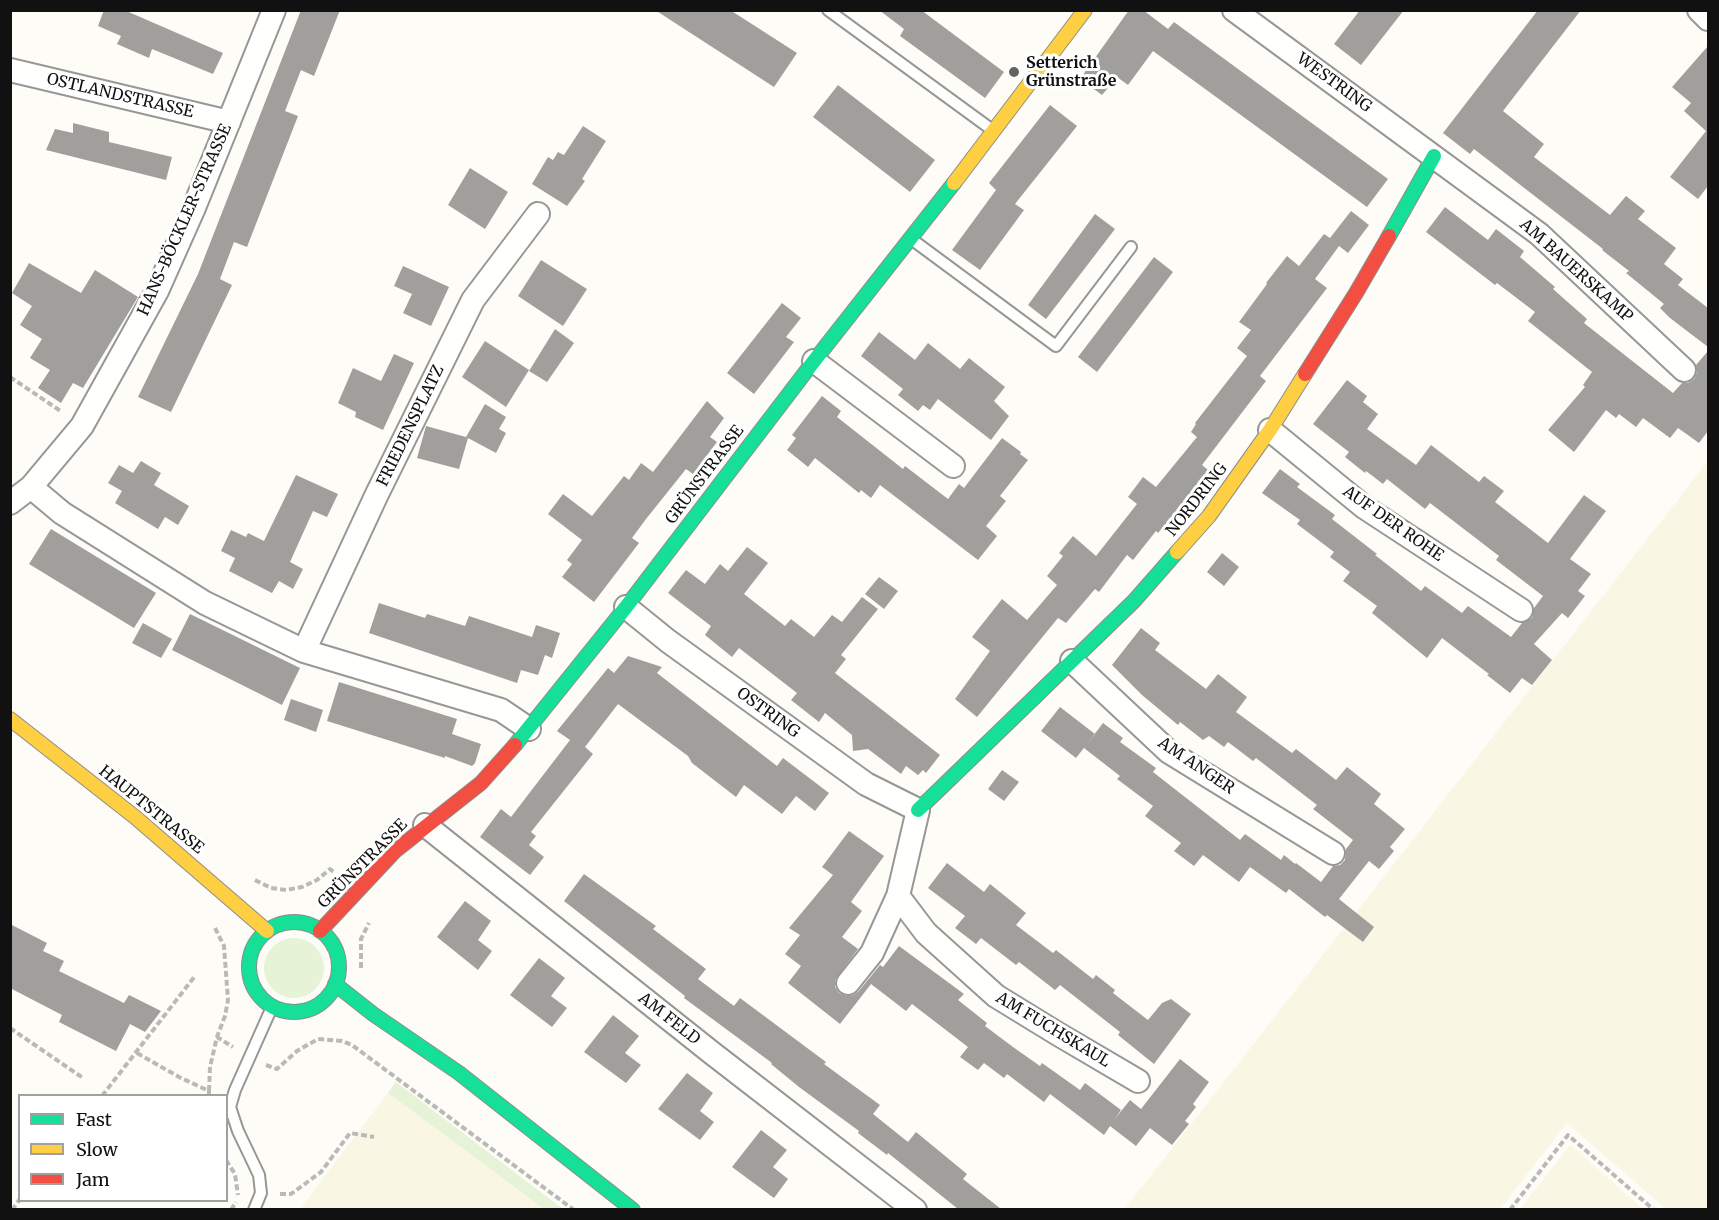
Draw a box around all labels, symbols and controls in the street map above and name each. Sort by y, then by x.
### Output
street label: WESTRING [1293,49,1375,117]
place label: Setterich Grünstraße [1026,53,1116,91]
marker: Setterich Grünstraße [1007,65,1021,79]
street label: OSTLANDSTRASSE [45,70,195,122]
street label: HANS-BÖCKLER-STRASSE [134,121,236,319]
street label: AM BAUERSKAMP [1516,215,1636,327]
street label: FRIEDENSPLATZ [373,362,449,490]
street label: GRÜNSTRASSE [662,422,748,528]
street label: NORDRING [1162,460,1232,540]
street label: AUF DER ROHE [1339,482,1447,566]
street label: OSTRING [733,684,803,742]
street label: AM ANGER [1154,733,1238,799]
street label: HAUPTSTRASSE [95,762,207,858]
street label: GRÜNSTRASSE [314,815,412,913]
street label: AM FUCHSKAUL [992,988,1114,1072]
street label: AM FELD [634,989,704,1049]
legend [18,1094,228,1202]
text: Fast [76,1108,112,1131]
text: Slow [76,1138,118,1161]
text: Jam [76,1168,110,1191]

